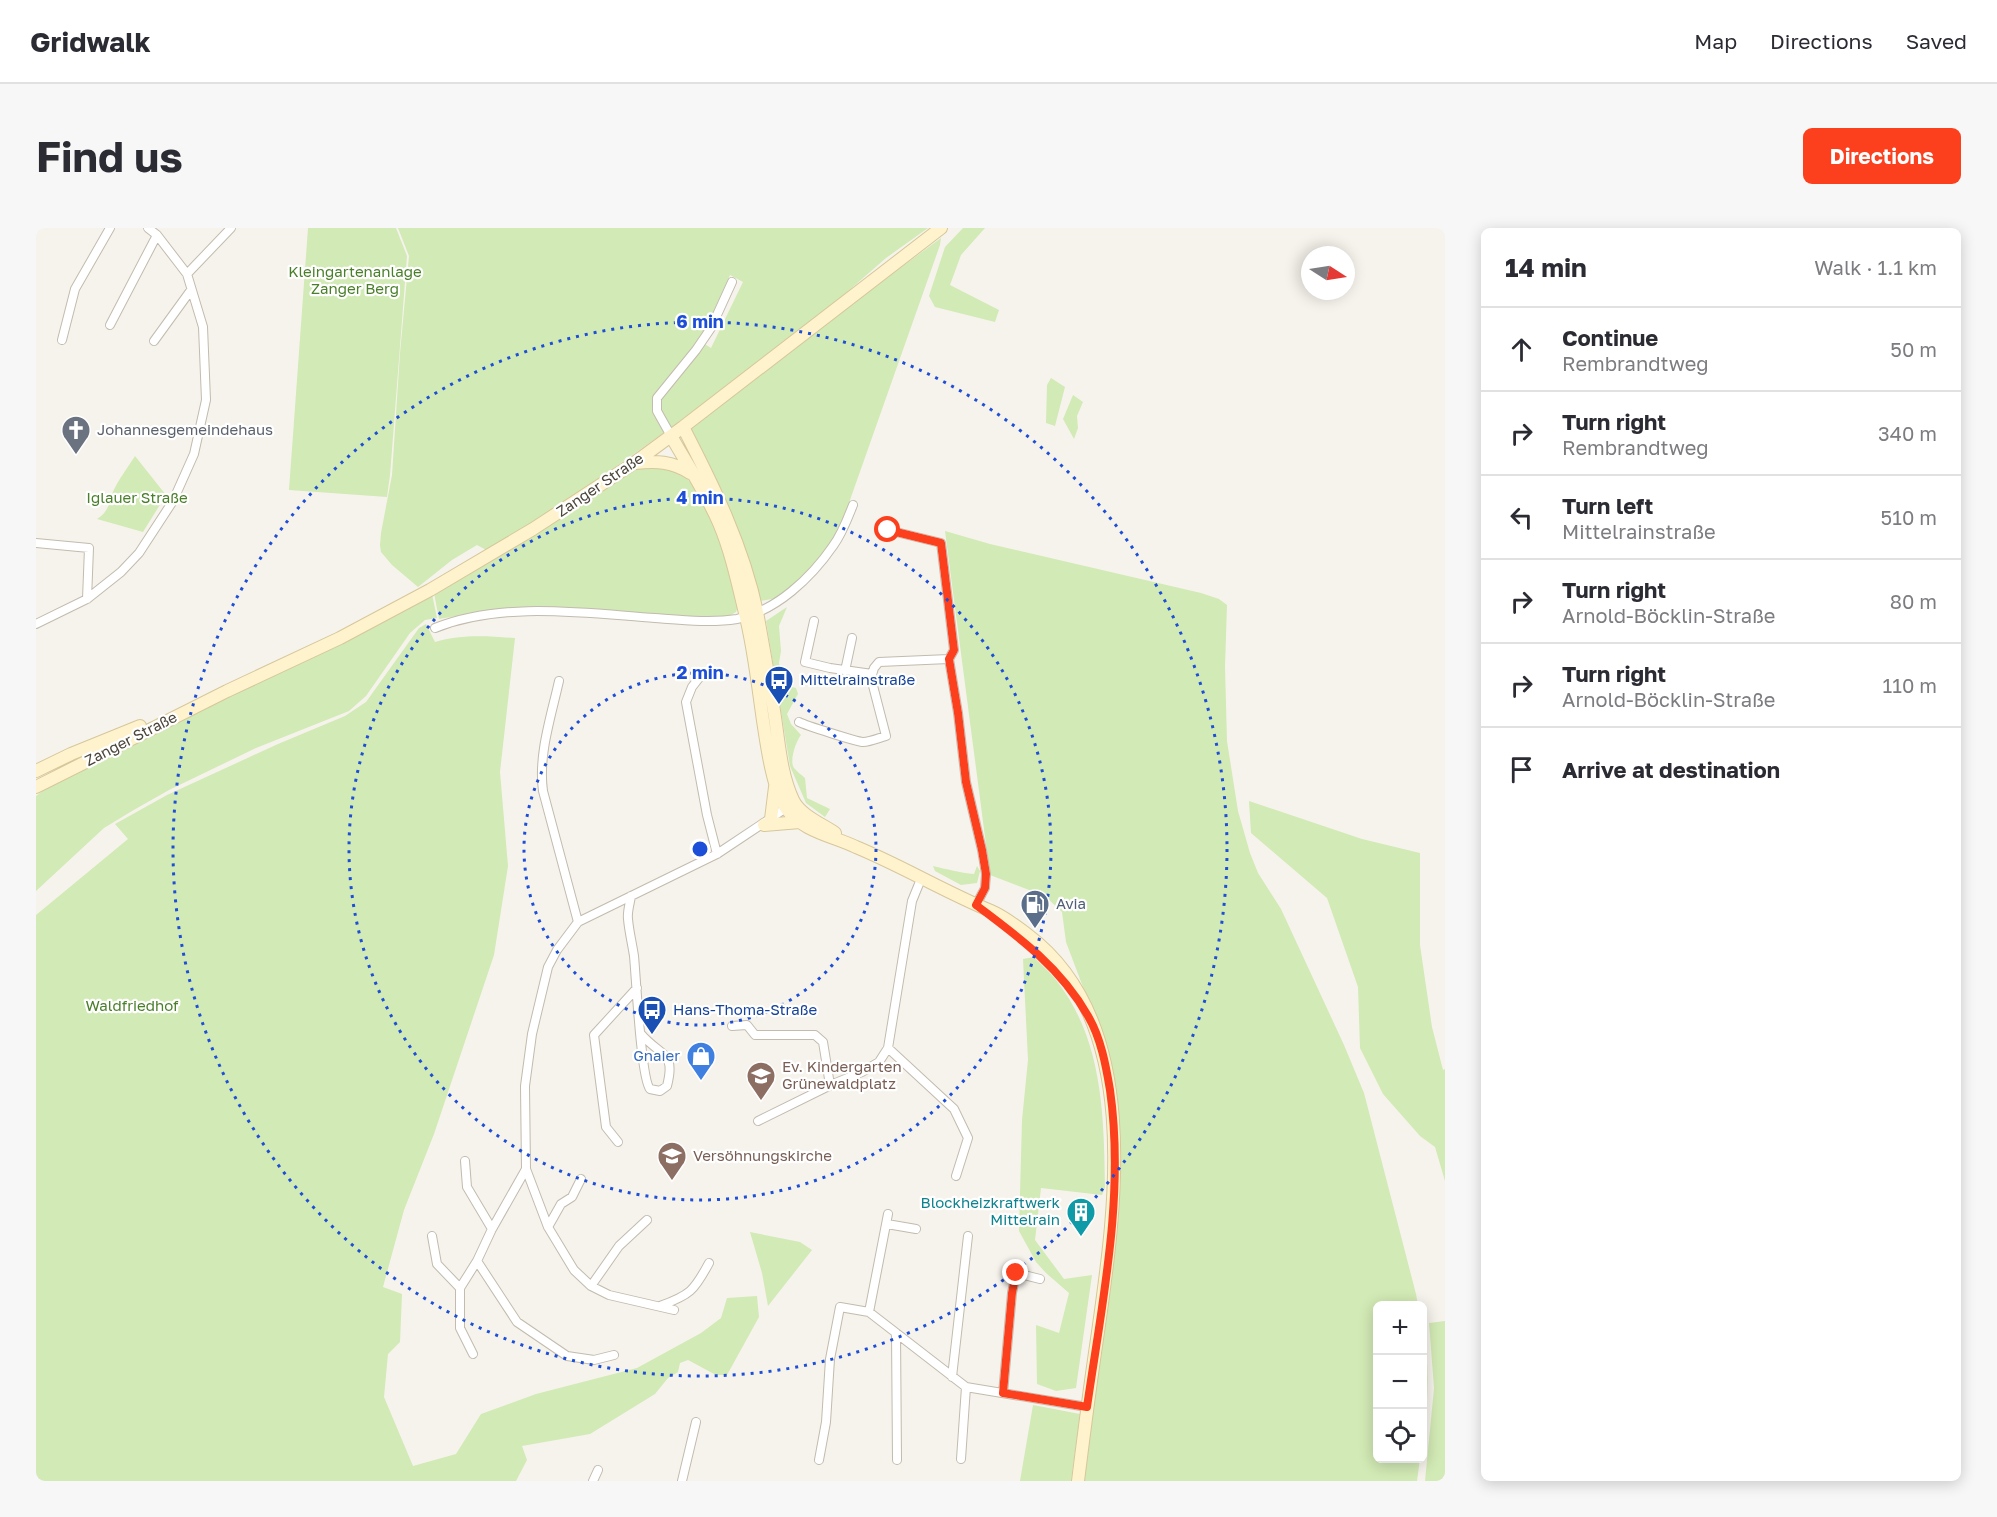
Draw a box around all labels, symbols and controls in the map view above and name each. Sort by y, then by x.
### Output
text: Gridwalk [30,25,151,58]
text: Map [1694,28,1737,54]
text: Directions [1770,28,1873,54]
text: Saved [1906,28,1967,54]
button: Directions [1803,128,1961,184]
text: Find us [36,131,183,181]
north arrow [1301,246,1355,300]
text: 14 min [1505,252,1587,283]
text: Walk · 1.1 km [1814,255,1937,279]
park label: Kleingartenanlage Zanger Berg [288,262,422,297]
text: 6 min [676,310,724,332]
text: Continue [1562,324,1658,351]
icon: ahead [1505,333,1538,366]
text: 50 m [1890,337,1937,361]
text: Rembrandtweg [1562,351,1709,375]
text: Turn right [1562,408,1666,435]
church icon: Johannesgemeindehaus [60,414,92,456]
icon: right [1505,417,1538,450]
place label: Johannesgemeindehaus [97,420,273,438]
text: 340 m [1878,421,1937,445]
text: Rembrandtweg [1562,435,1709,459]
street label: Zanger Straße [552,448,647,520]
text: 4 min [676,486,724,508]
park label: Iglauer Straße [86,488,188,506]
text: Turn left [1562,492,1653,519]
icon: left [1505,501,1538,534]
text: 510 m [1881,505,1937,529]
route start [874,516,900,542]
text: Mittelrainstraße [1562,519,1716,543]
text: Turn right [1562,576,1666,603]
icon: right [1505,585,1538,618]
text: 80 m [1890,589,1937,613]
text: Arnold-Böcklin-Straße [1562,603,1775,627]
text: Turn right [1562,660,1666,687]
text: 2 min [676,661,724,683]
bus stop icon: Mittelrainstraße [763,664,795,706]
icon: right [1505,669,1538,702]
place label: Mittelrainstraße [800,670,916,688]
text: 110 m [1883,673,1937,697]
text: Arnold-Böcklin-Straße [1562,687,1775,711]
street label: Zanger Straße [81,707,180,769]
icon: arrive [1505,753,1538,786]
text: Arrive at destination [1562,756,1780,783]
centre of rings [690,839,710,859]
fuel station icon: Avia [1019,888,1051,930]
place label: Avia [1056,894,1086,912]
bus stop icon: Hans-Thoma-Straße [636,994,668,1036]
park label: Waldfriedhof [86,996,179,1014]
place label: Hans-Thoma-Straße [673,1000,817,1018]
shop icon: Gnaier [685,1040,717,1082]
place label: Gnaier [633,1046,680,1064]
place label: Ev. Kindergarten Grünewaldplatz [782,1057,902,1092]
school or university icon: Ev. Kindergarten Grünewaldplatz [745,1060,777,1102]
school or university icon: Versöhnungskirche [656,1140,688,1182]
place label: Versöhnungskirche [693,1146,832,1164]
place label: Blockheizkraftwerk Mittelrain [921,1193,1061,1228]
building icon: Blockheizkraftwerk Mittelrain [1065,1196,1097,1238]
route end [1002,1259,1028,1285]
map controls [1373,1301,1427,1463]
button: + [1373,1301,1427,1355]
button: − [1373,1355,1427,1409]
button: locate [1373,1409,1427,1463]

